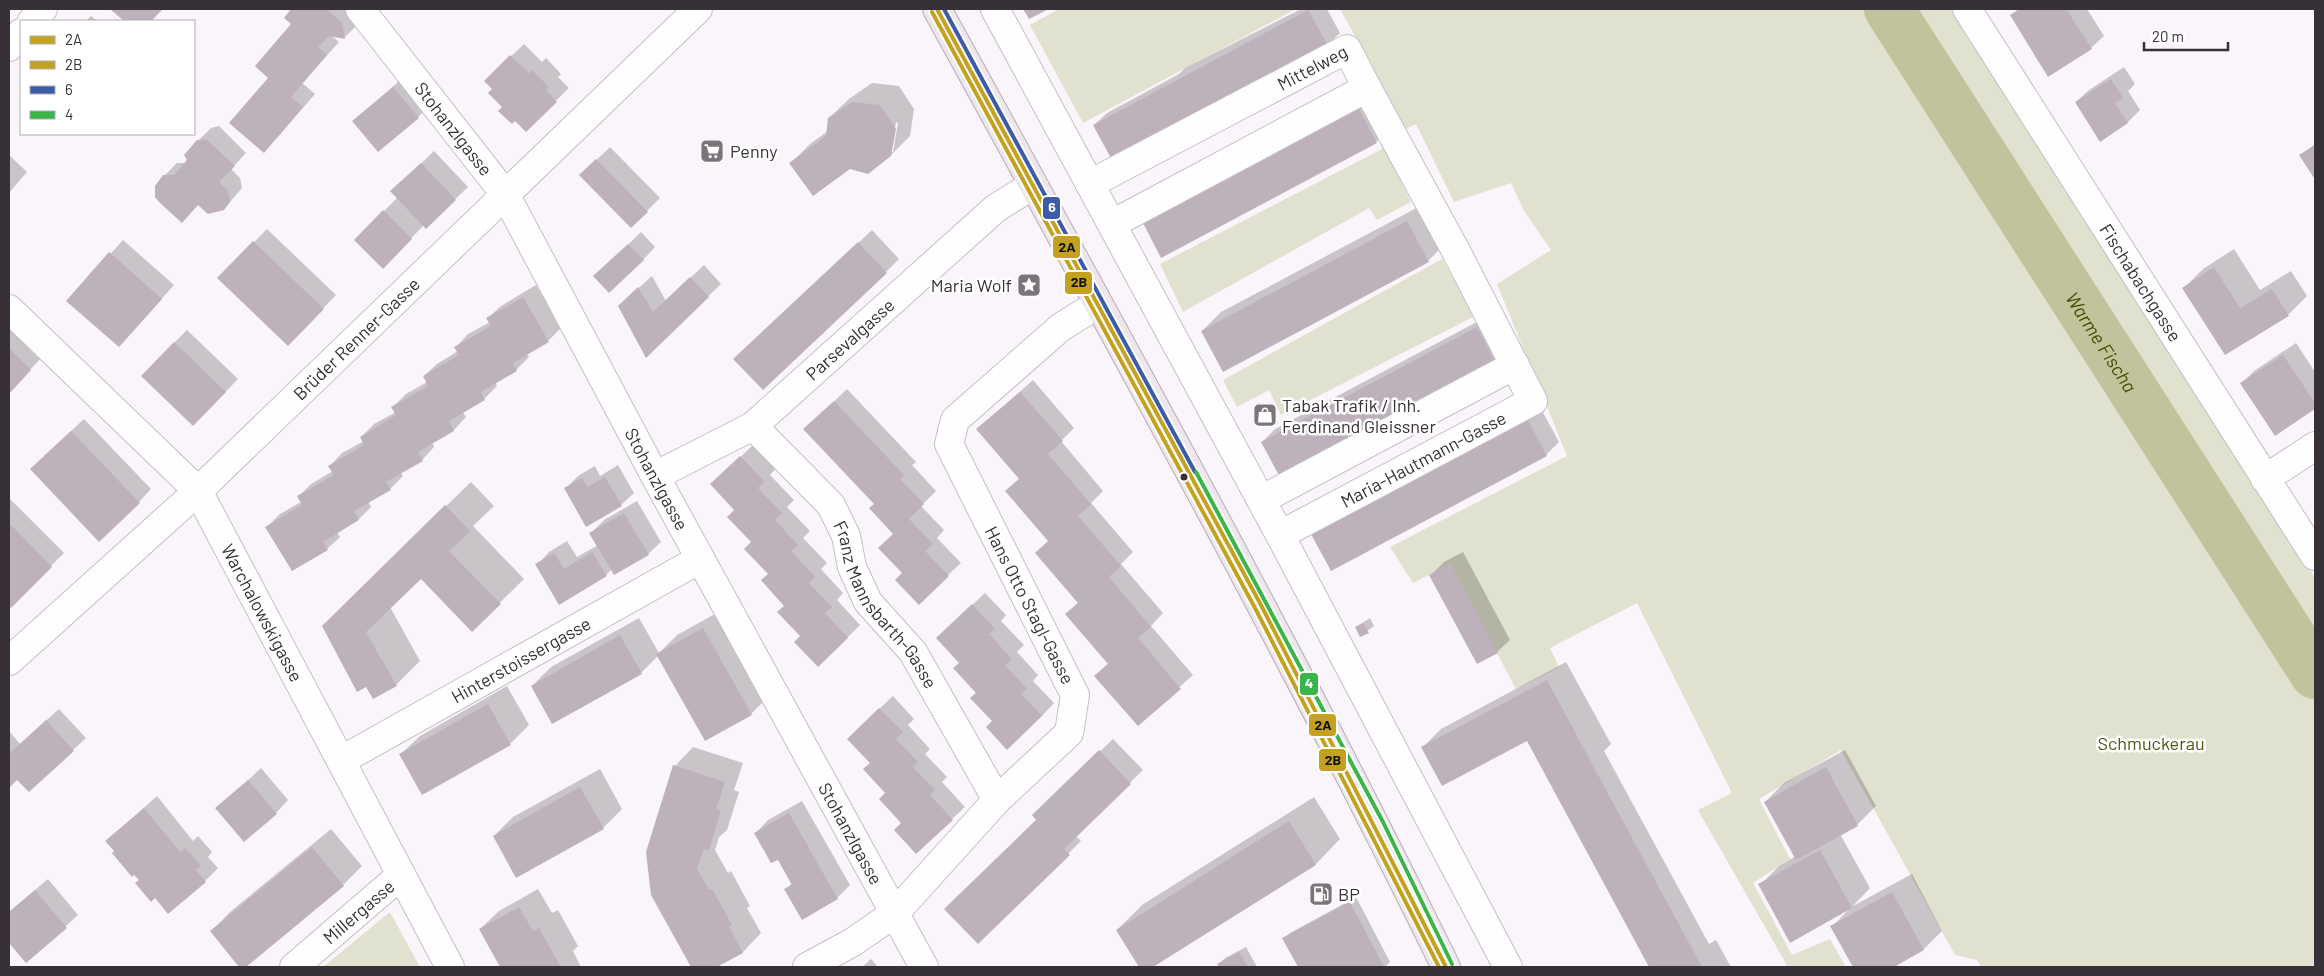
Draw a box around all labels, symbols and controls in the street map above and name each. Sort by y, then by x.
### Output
legend [20,20,195,135]
scale bar [2144,20,2228,52]
text: 20 m [2152,27,2184,45]
text: 2A [65,30,82,48]
street label: Mittelweg [1273,40,1351,95]
text: 2B [65,55,82,73]
street label: Stohanzlgasse [410,77,497,180]
text: 6 [65,80,73,98]
text: 4 [65,105,73,123]
supermarket icon: Penny [699,138,725,164]
place label: Penny [730,140,777,162]
line badge: 6 [1042,196,1061,220]
text: 6 [1048,198,1056,215]
street label: Fischabachgasse [2095,219,2187,345]
line badge: 2A [1052,235,1081,259]
text: 2A [1058,238,1076,255]
line badge: 2B [1064,271,1093,295]
place icon: Maria Wolf [1016,272,1042,298]
street label: Brüder Renner-Gasse [288,273,424,404]
text: 2B [1071,273,1087,290]
place label: Maria Wolf [931,274,1012,296]
water label: Warme Fischa [2062,287,2143,396]
street label: Parsevalgasse [801,294,899,385]
place label: Tabak Trafik / Inh. Ferdinand Gleissner [1282,394,1436,437]
shop icon: Tabak Trafik / Inh. Ferdinand Gleissner [1252,402,1278,428]
street label: Maria-Hautmann-Gasse [1337,406,1510,512]
street label: Stohanzlgasse [620,424,693,534]
unlabelled marker [1179,472,1189,482]
street label: Franz Mannsbarth-Gasse [829,517,942,692]
street label: Hans Otto Stagl-Gasse [981,522,1079,688]
street label: Warchalowskigasse [217,540,308,685]
street label: Hinterstoissergasse [447,612,594,708]
line badge: 4 [1299,672,1319,696]
text: 4 [1305,674,1313,691]
line badge: 2A [1308,713,1337,737]
text: 2A [1314,716,1332,733]
park label: Schmuckerau [2097,732,2205,754]
line badge: 2B [1318,748,1347,772]
text: 2B [1325,751,1341,768]
street label: Stohanzlgasse [814,779,888,888]
street label: Millergasse [318,875,399,948]
fuel station icon: BP [1308,881,1334,907]
place label: BP [1338,883,1360,905]

